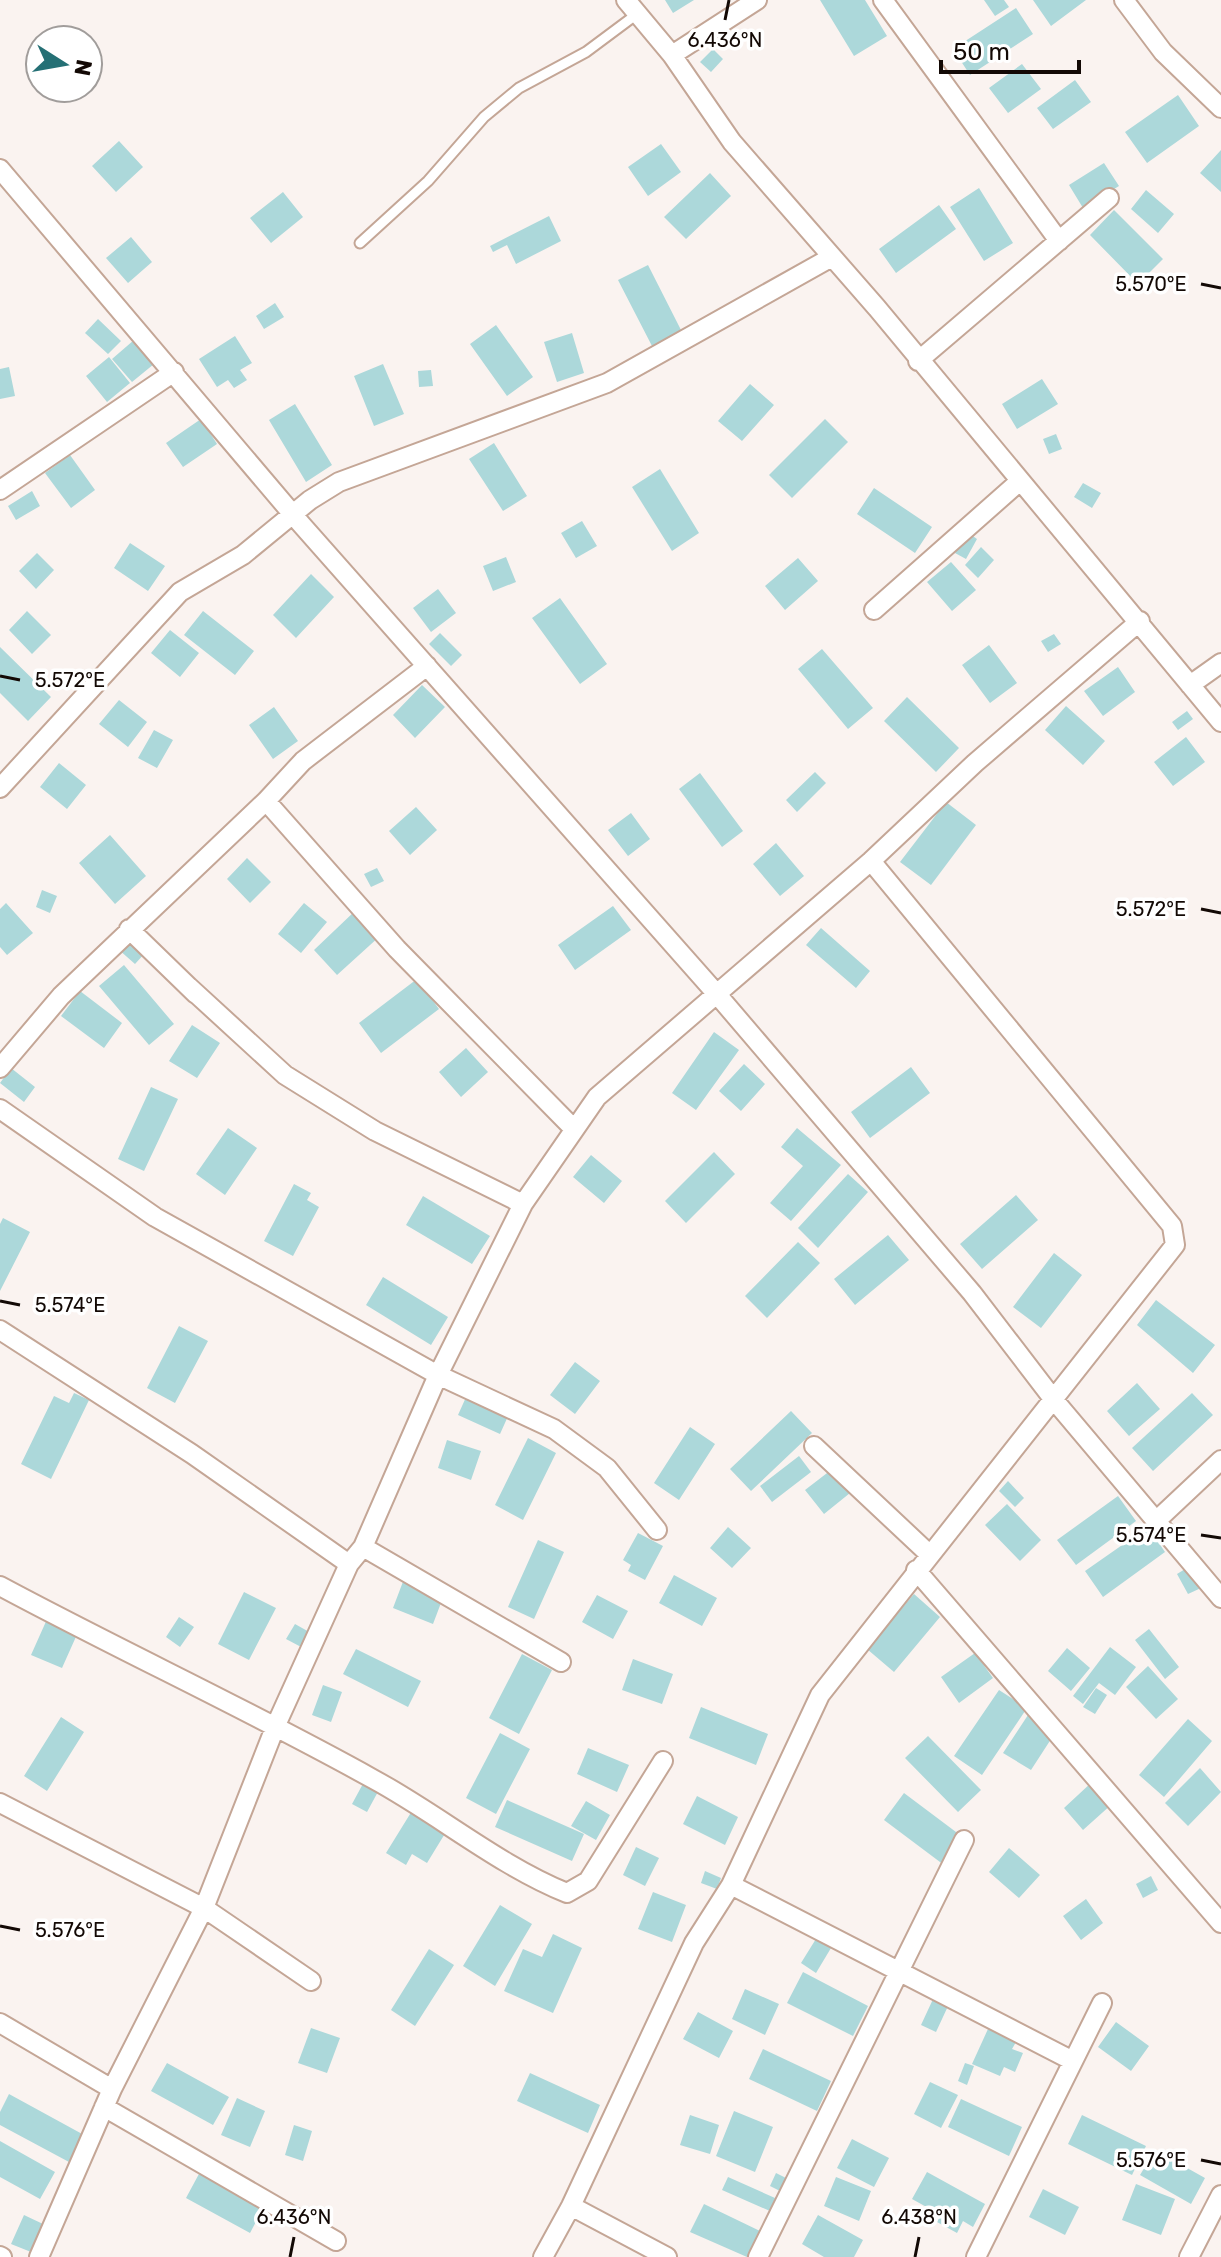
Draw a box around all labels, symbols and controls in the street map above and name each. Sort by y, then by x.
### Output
north arrow [24,24,104,104]
scale bar [941,24,1079,74]
text: 6.436°N [688,28,762,52]
text: 50 m [953,38,1010,66]
text: N [68,57,98,78]
text: 5.570°E [1115,272,1187,296]
text: 5.572°E [35,668,105,692]
text: 5.572°E [1116,897,1186,921]
text: 5.574°E [35,1293,105,1317]
text: 5.574°E [1116,1523,1186,1547]
text: 5.576°E [35,1918,105,1942]
text: 5.576°E [1116,2148,1186,2172]
text: 6.436°N [257,2205,331,2229]
text: 6.438°N [881,2205,957,2229]

